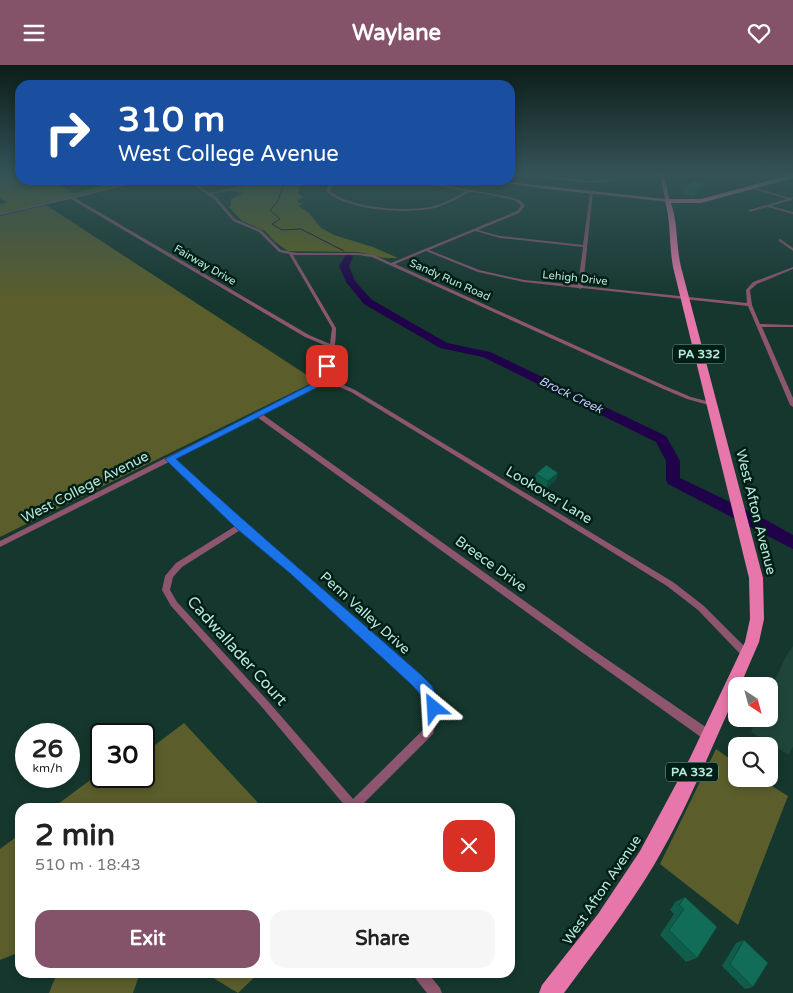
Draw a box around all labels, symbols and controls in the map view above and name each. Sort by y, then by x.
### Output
icon: menu [20,19,48,47]
icon: heart [745,19,773,47]
text: Waylane [352,20,441,46]
text: 310 m [118,99,225,141]
icon: right [35,100,100,165]
text: West College Avenue [118,141,339,167]
street label: Fairway Drive [172,242,238,288]
street label: Sandy Run Road [408,256,492,304]
street label: Lehigh Drive [542,268,608,288]
pin [306,345,348,387]
road number: PA 332 [673,345,725,363]
icon: arrive [313,352,341,380]
water label: Brock Creek [537,374,606,417]
street label: West College Avenue [19,447,152,526]
street label: West Afton Avenue [732,448,780,576]
street label: Lookover Lane [503,463,595,527]
street label: Breece Drive [452,532,530,596]
street label: Penn Valley Drive [317,568,414,658]
street label: Cadwallader Court [182,592,292,710]
north arrow [728,677,778,727]
map controls [728,677,778,787]
position arrow [407,681,459,733]
speed limit sign: 30 [90,723,155,788]
text: 26 [32,734,63,764]
button: search [728,737,778,787]
text: km/h [32,761,63,775]
road number: PA 332 [666,763,718,781]
text: 2 min [35,817,115,854]
button: close [443,820,495,872]
street label: West Afton Avenue [559,832,645,948]
text: 510 m · 18:43 [35,855,141,875]
button: Exit [35,910,260,968]
button: Share [270,910,495,968]

